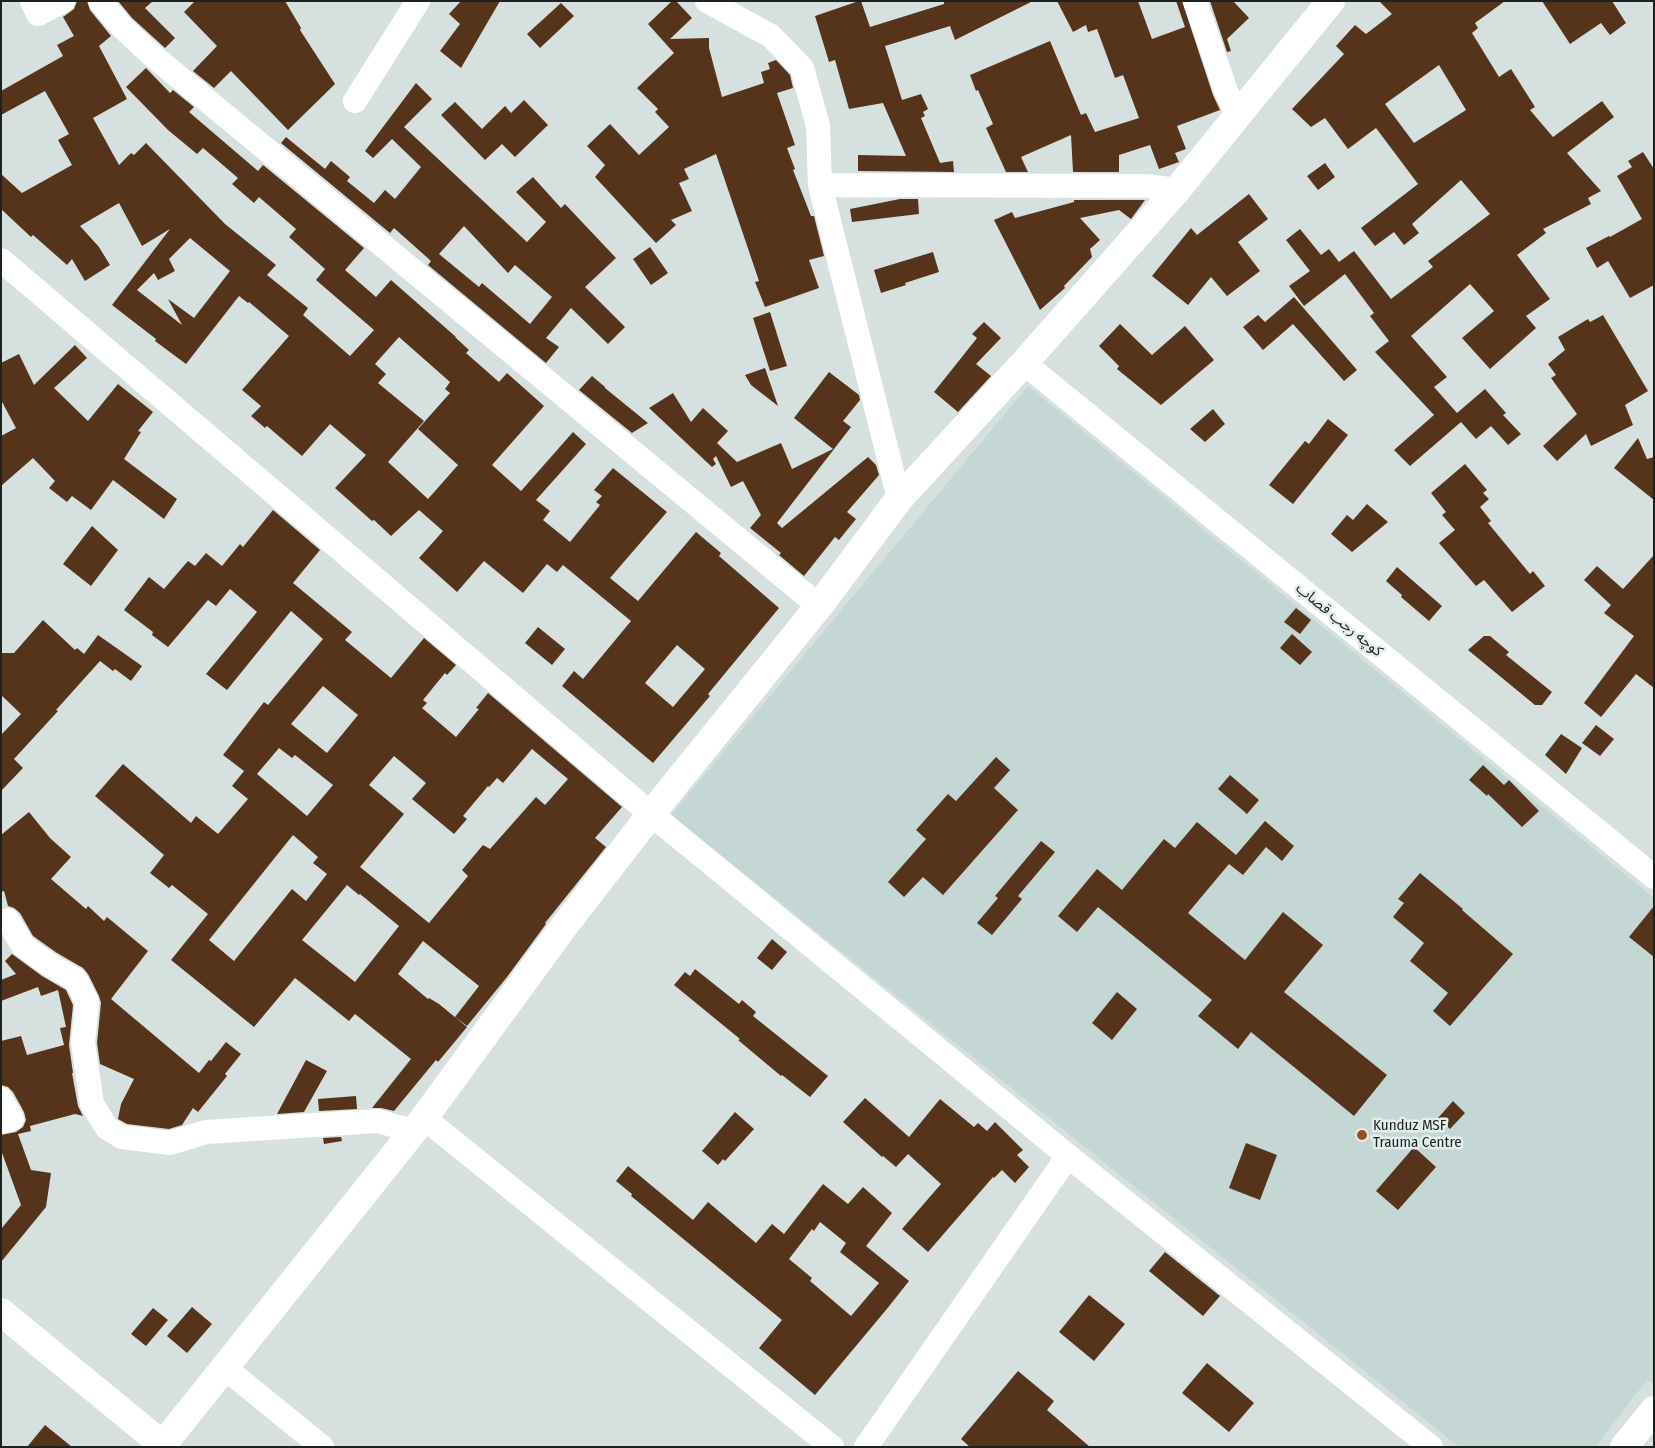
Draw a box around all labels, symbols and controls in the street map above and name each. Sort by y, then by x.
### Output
street label: کوچه رجب قصاب [1292,579,1386,661]
place label: Kunduz MSF Trauma Centre [1373,1117,1462,1152]
marker: Kunduz MSF Trauma Centre [1355,1128,1369,1142]

